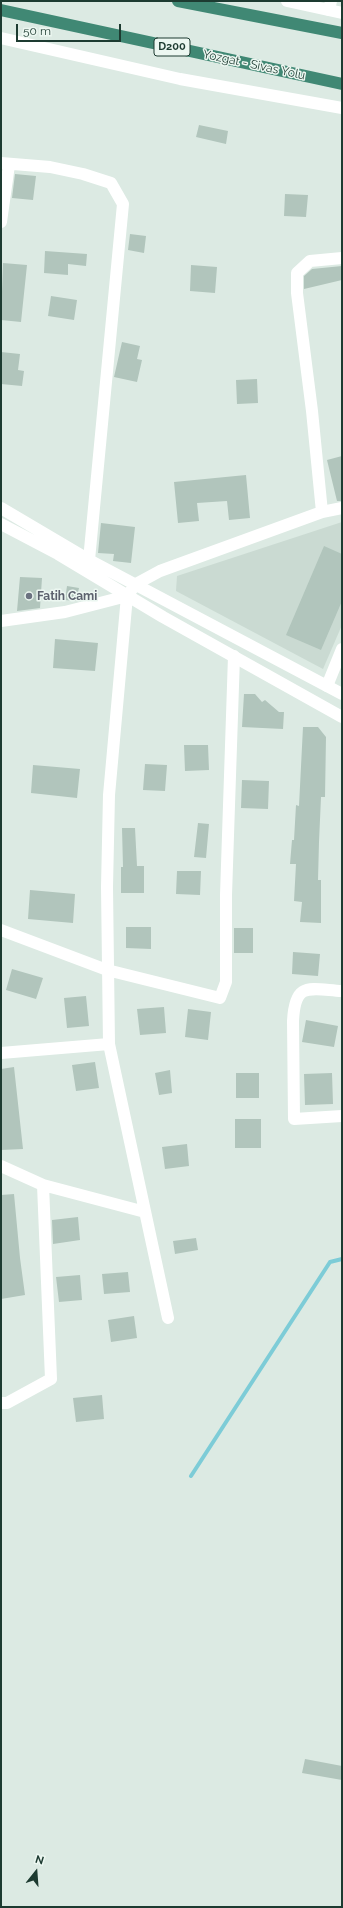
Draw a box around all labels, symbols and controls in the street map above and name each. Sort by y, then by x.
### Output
scale bar [18,16,123,42]
text: 50 m [23,24,51,38]
road number: D200 [154,38,190,56]
street label: Yozgat - Sivas Yolu [201,47,307,83]
place label: Fatih Cami [37,589,97,603]
marker: Fatih Cami [24,591,34,601]
north arrow [16,1852,56,1892]
text: N [34,1853,46,1867]

